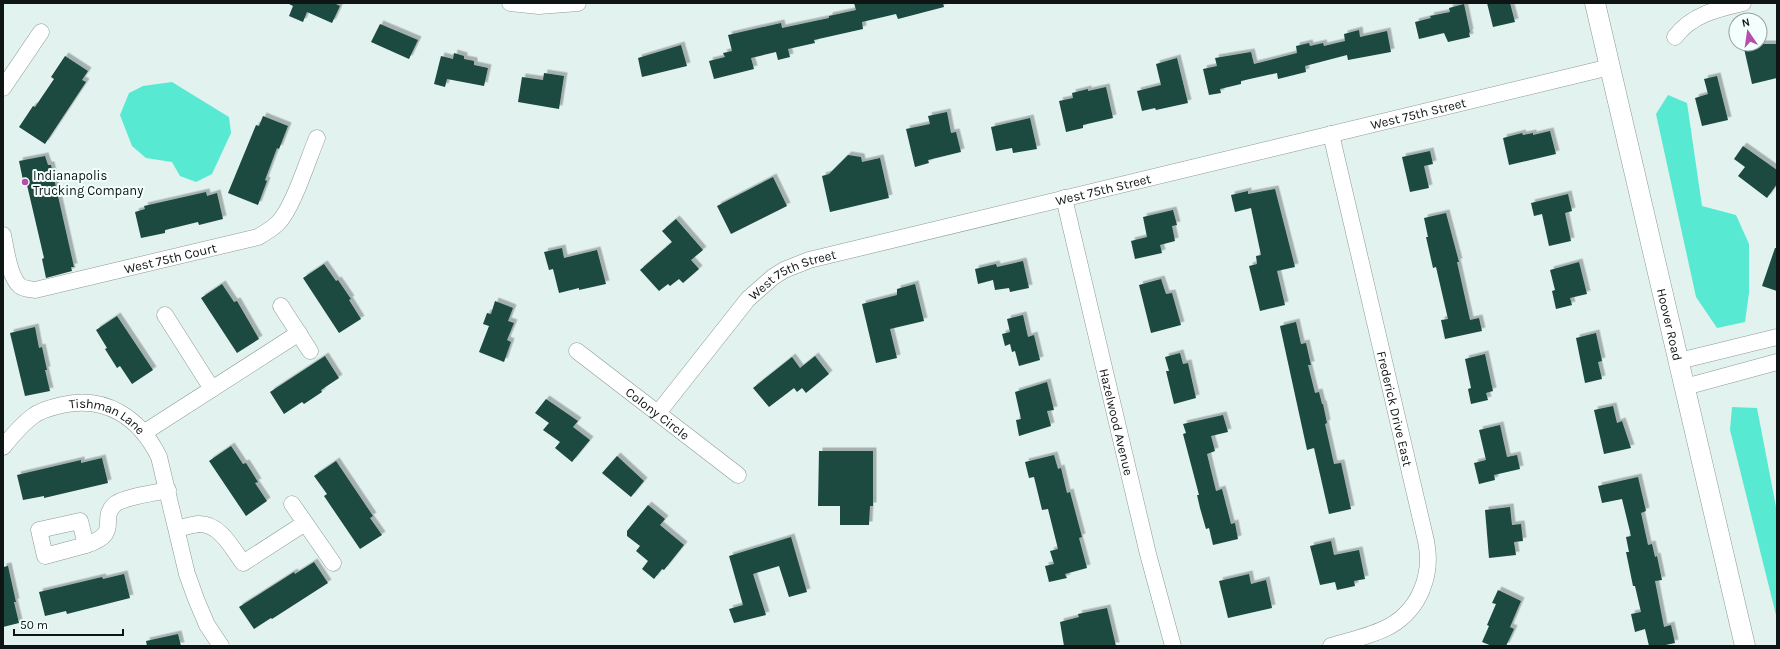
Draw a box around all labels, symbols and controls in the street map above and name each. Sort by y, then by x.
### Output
north arrow [1728,12,1768,52]
text: N [1741,16,1751,30]
street label: West 75th Street [1369,94,1467,132]
place label: Indianapolis Trucking Company [33,168,143,198]
street label: West 75th Street [1054,170,1152,208]
marker: Indianapolis Trucking Company [20,177,30,187]
street label: West 75th Court [122,240,218,276]
street label: West 75th Street [745,246,837,303]
street label: Hoover Road [1654,287,1686,362]
street label: Frederick Drive East [1374,349,1416,468]
street label: Hazelwood Avenue [1097,367,1137,477]
street label: Colony Circle [623,384,693,443]
street label: Tishman Lane [68,395,149,437]
scale bar [14,611,123,637]
text: 50 m [20,618,48,632]

